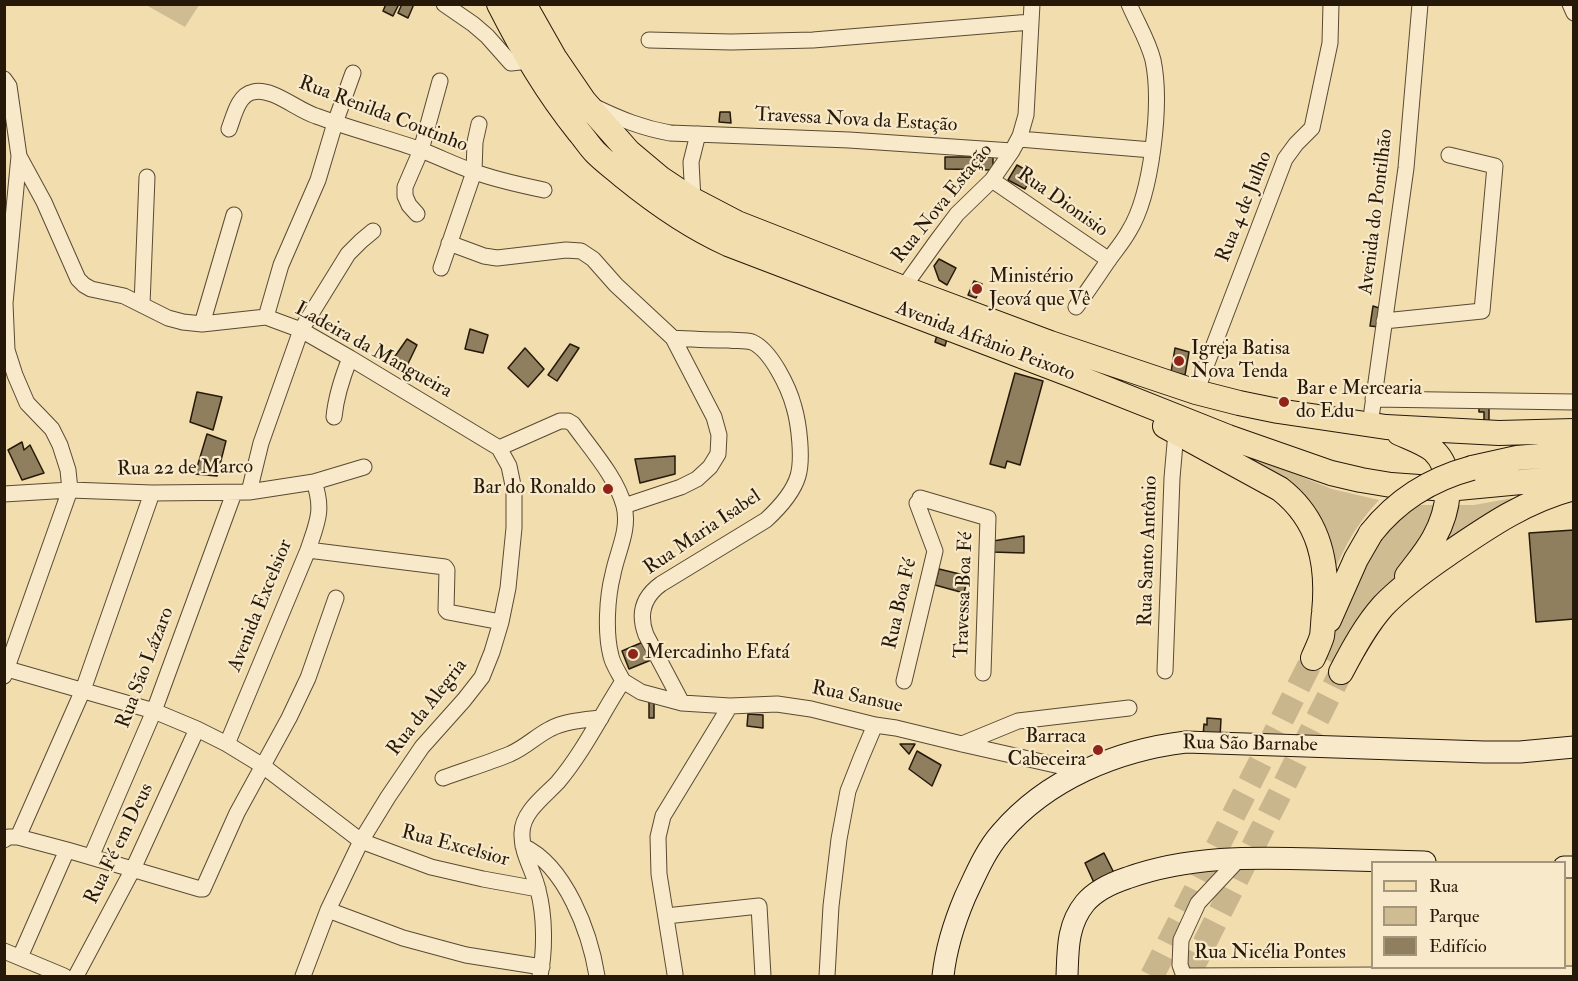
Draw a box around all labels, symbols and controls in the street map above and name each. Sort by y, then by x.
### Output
street label: Rua Renilda Coutinho [295,72,471,158]
street label: Travessa Nova da Estação [754,104,958,138]
street label: Avenida do Pontilhão [1355,128,1399,296]
street label: Rua Nova Estação [888,139,998,269]
street label: Rua 4 de Julho [1212,148,1278,266]
street label: Rua Dionisio [1012,163,1112,243]
place label: Ministério Jeová que Vê [989,266,1090,313]
marker: Ministério Jeová que Vê [970,282,984,296]
street label: Avenida Afrânio Peixoto [892,297,1078,387]
street label: Ladeira da Mangueira [290,298,456,404]
place label: Igreja Batisa Nova Tenda [1191,338,1290,385]
marker: Igreja Batisa Nova Tenda [1172,354,1186,368]
place label: Bar e Mercearia do Edu [1296,378,1422,425]
marker: Bar e Mercearia do Edu [1277,395,1291,409]
street label: Rua 22 de Marco [117,456,253,482]
street label: Rua Santo Antônio [1134,475,1164,627]
place label: Bar do Ronaldo [473,477,596,501]
marker: Bar do Ronaldo [601,482,615,496]
street label: Rua Maria Isabel [640,485,766,581]
street label: Travessa Boa Fé [951,531,979,659]
street label: Avenida Excelsior [224,536,298,676]
street label: Rua Boa Fé [879,556,923,652]
street label: Rua São Lázaro [112,604,180,732]
place label: Mercadinho Efatá [645,642,790,666]
marker: Mercadinho Efatá [626,647,640,661]
street label: Rua da Alegria [383,655,473,761]
street label: Rua Sansue [809,677,905,719]
place label: Barraca Cabeceira [1008,726,1086,773]
street label: Rua São Barnabe [1182,732,1318,758]
marker: Barraca Cabeceira [1091,743,1105,757]
street label: Rua Fé em Deus [80,780,160,908]
street label: Rua Excelsior [398,821,512,873]
legend [1371,861,1566,969]
text: Rua [1429,875,1458,898]
text: Parque [1429,905,1479,928]
text: Edifício [1429,935,1487,958]
street label: Rua Nicélia Pontes [1194,942,1346,966]

